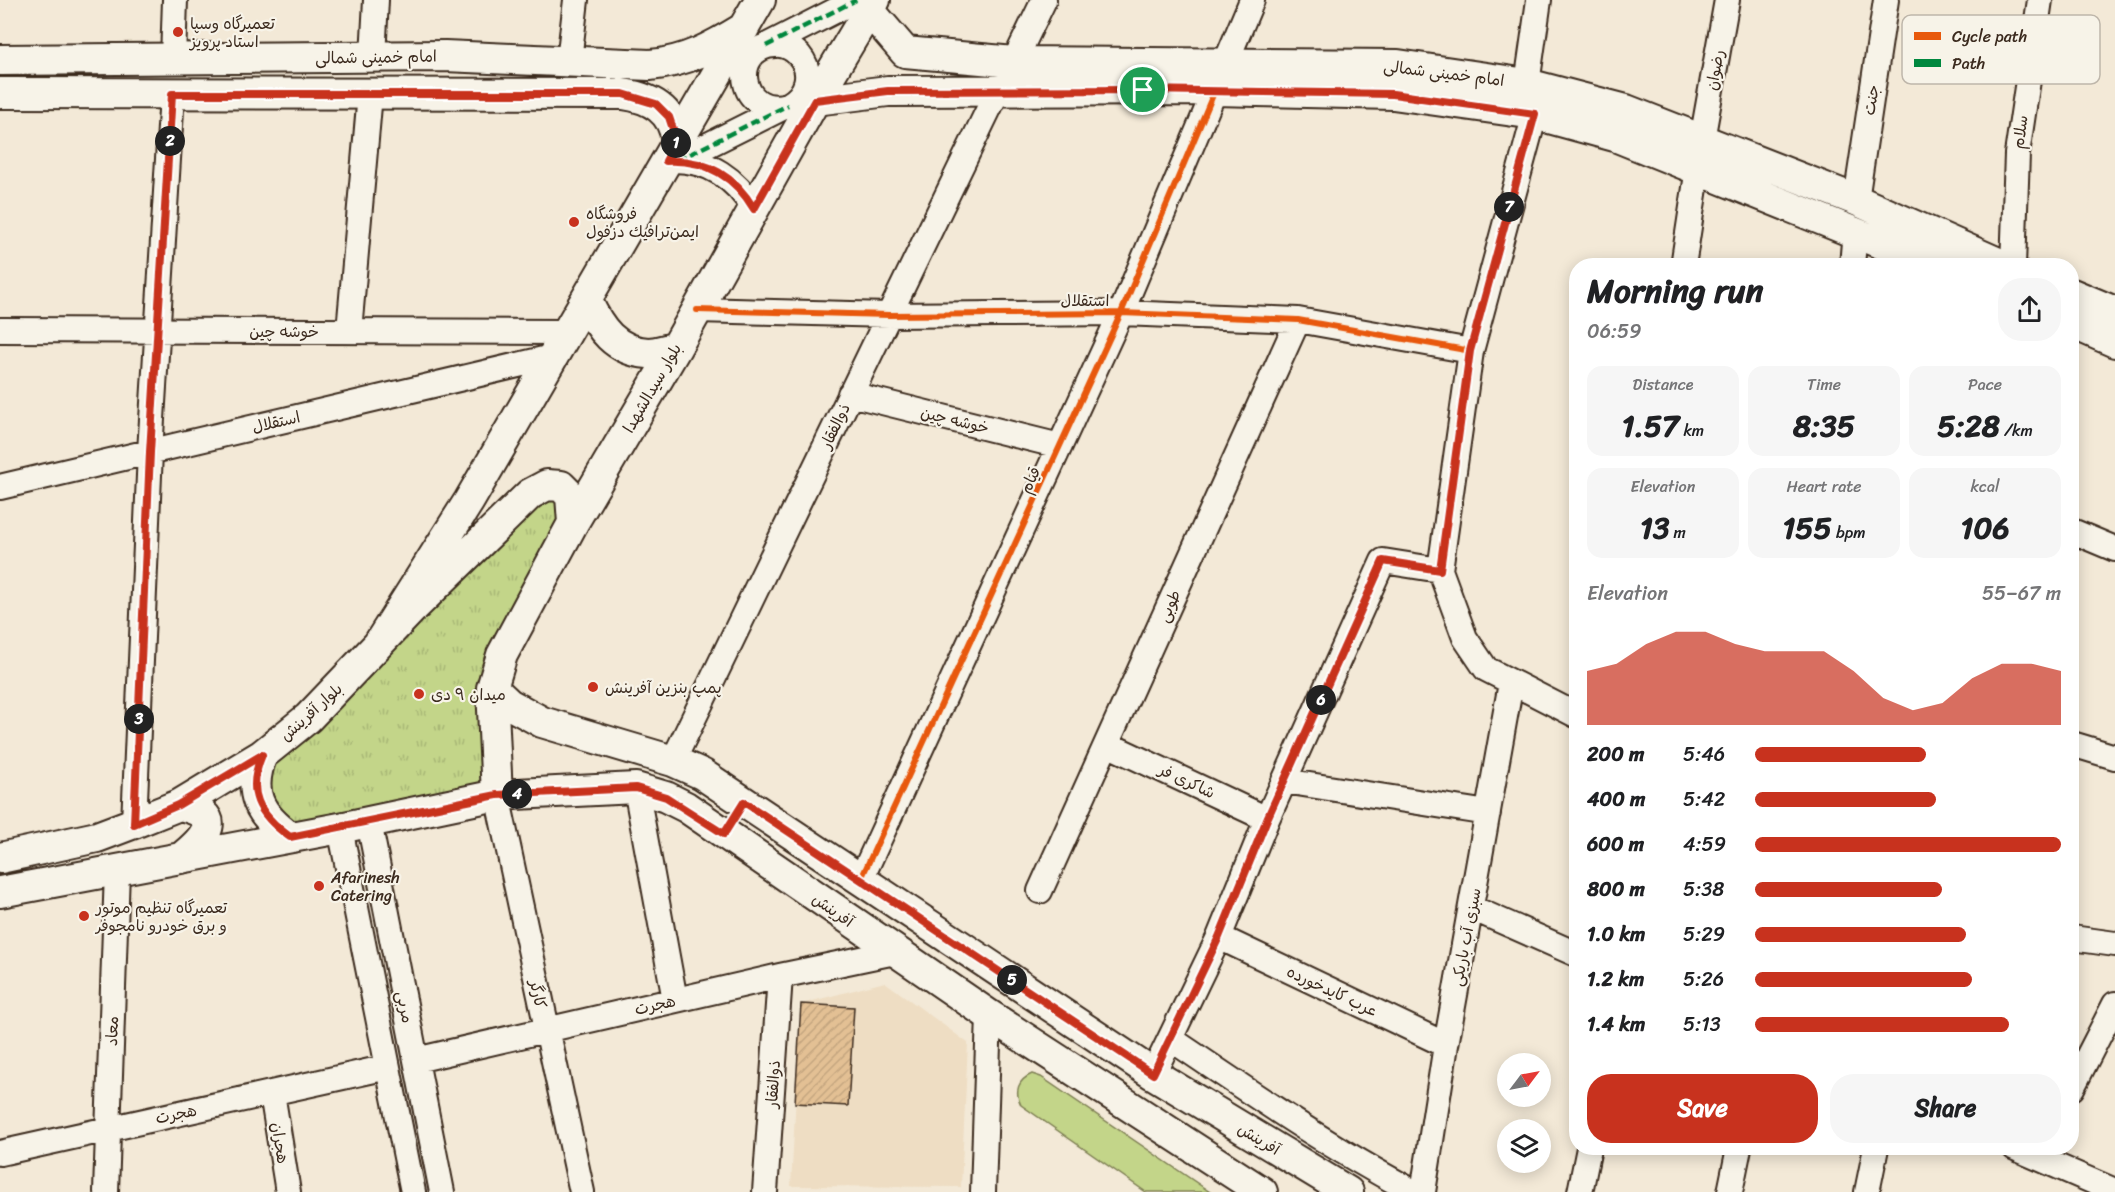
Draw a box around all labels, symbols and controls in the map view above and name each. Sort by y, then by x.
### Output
place label: تعمیرگاه وسپا استاد پرویز [188,9,275,56]
legend [1902,15,2100,84]
text: Cycle path [1952,22,2027,51]
marker: تعمیرگاه وسپا استاد پرویز [171,25,185,39]
street label: امام خمینی شمالی [315,41,437,73]
street label: رضوان [1697,47,1733,93]
text: Path [1952,49,1985,78]
street label: امام خمینی شمالی [1382,51,1506,95]
pin [1117,64,1168,115]
icon: arrive [1126,73,1159,106]
street label: جنت [1854,82,1888,118]
street label: سلام [2003,113,2037,151]
pin: 2 [155,126,185,156]
text: 2 [165,126,175,155]
pin: 1 [661,128,691,158]
text: 1 [673,128,679,157]
pin: 7 [1494,192,1524,222]
text: 7 [1504,192,1514,221]
place label: فروشگاه ايمن‌ترافيك دزفول [586,199,699,246]
marker: فروشگاه ايمن‌ترافيك دزفول [567,215,581,229]
text: Morning run [1587,262,1763,320]
button: share [1998,278,2061,341]
street label: استقلال [1061,286,1109,315]
text: 06:59 [1587,314,1642,349]
street label: خوشه چین [249,317,319,346]
street label: بلوار سیدالشهدا [614,337,690,439]
text: Distance [1633,370,1693,399]
text: Time [1807,370,1841,399]
text: Pace [1968,370,2002,399]
street label: ذوالفقار [811,398,859,456]
street label: خوشه چین [918,398,992,442]
text: 1.57 [1622,399,1679,453]
text: 8:35 [1793,399,1855,453]
text: 5:28 [1937,399,2000,453]
street label: استقلال [249,402,303,442]
text: km [1679,416,1704,445]
text: /km [2000,416,2033,445]
street label: قیام [1011,461,1049,499]
text: Elevation [1631,472,1695,501]
text: Heart rate [1786,472,1862,501]
text: kcal [1970,472,2000,501]
text: 13 [1640,501,1669,555]
text: 155 [1782,501,1832,555]
text: 106 [1961,501,2009,555]
text: m [1669,518,1686,547]
text: bpm [1832,518,1866,547]
text: Elevation [1587,576,1668,611]
text: 55–67 m [1982,576,2061,611]
street label: طوبی [1149,585,1189,627]
place label: پمپ بنزین آفرینش [605,673,722,702]
street label: بلوار آفرینش [273,675,349,749]
place label: میدان ۹ دی [431,680,506,709]
marker: پمپ بنزین آفرینش [586,680,600,694]
pin: 6 [1306,685,1336,715]
text: 6 [1316,685,1326,714]
marker: میدان ۹ دی [412,687,426,701]
pin: 3 [124,704,154,734]
text: 3 [135,704,143,733]
text: 200 m [1587,737,1644,772]
text: 5:46 [1683,737,1725,772]
street label: شاکری فر [1152,754,1220,807]
pin: 4 [502,779,532,809]
text: 4 [512,779,522,808]
text: 400 m [1587,782,1645,817]
text: 5:42 [1683,782,1725,817]
text: 600 m [1587,827,1644,862]
text: 4:59 [1683,827,1726,862]
place label: Afarinesh Catering [330,863,400,910]
text: 800 m [1587,872,1645,907]
text: 5:38 [1683,872,1724,907]
marker: Afarinesh Catering [312,879,326,893]
street label: آفرینش [806,885,861,936]
street label: سبزی آب باریکی [1442,885,1490,989]
place label: تعمیرگاه تنظیم موتور و برق خودرو نامجوفر [94,893,228,940]
marker: تعمیرگاه تنظیم موتور و برق خودرو نامجوفر [77,909,91,923]
text: 1.0 km [1587,917,1645,952]
text: 5:29 [1683,917,1725,952]
street label: عرب کایدخورده [1282,957,1382,1025]
text: 1.2 km [1587,962,1644,997]
text: 5:26 [1683,962,1724,997]
pin: 5 [997,965,1027,995]
text: 5 [1007,965,1017,994]
street label: کارگر [520,975,555,1011]
street label: هجرت [632,986,678,1024]
street label: مربی [388,988,422,1026]
text: 1.4 km [1587,1007,1645,1042]
text: 5:13 [1683,1007,1721,1042]
street label: معاد [97,1015,127,1047]
north arrow [1497,1053,1551,1107]
map controls [1497,1053,1551,1173]
street label: ذوالفقار [757,1059,789,1111]
button: Save [1587,1074,1818,1143]
button: Share [1830,1074,2061,1143]
street label: هجرت [153,1096,199,1132]
street label: آفرینش [1232,1115,1287,1164]
button: layers [1497,1119,1551,1173]
street label: هجران [262,1120,298,1166]

